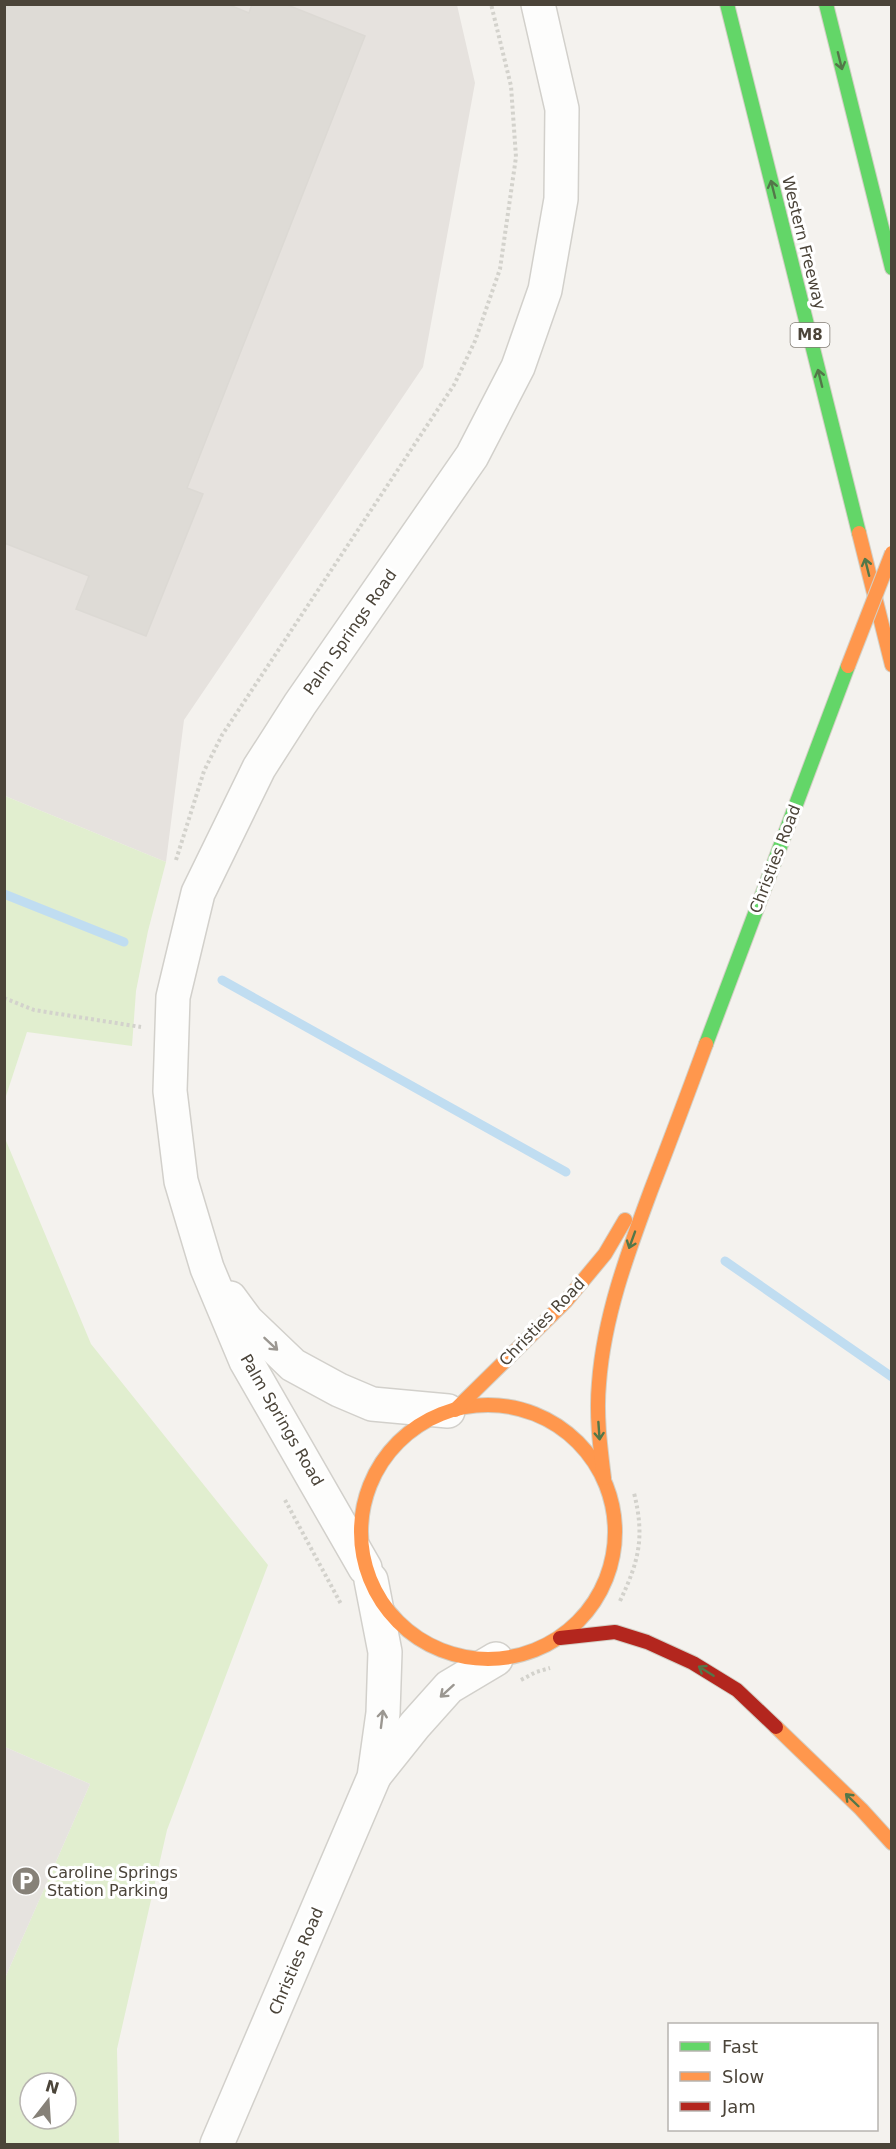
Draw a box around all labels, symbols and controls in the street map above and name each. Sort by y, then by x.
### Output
one-way arrow [835,51,847,70]
street label: Western Freeway [778,174,830,312]
one-way arrow [767,180,779,199]
road number: M8 [790,323,830,347]
one-way arrow [814,369,826,388]
one-way arrow [861,558,873,577]
street label: Palm Springs Road [299,565,401,699]
street label: Christies Road [746,802,804,916]
one-way arrow [625,1230,636,1249]
street label: Christies Road [495,1274,589,1370]
one-way arrow [264,1337,279,1352]
street label: Palm Springs Road [237,1351,327,1489]
one-way arrow [594,1421,605,1440]
one-way arrow [698,1665,715,1677]
one-way arrow [440,1684,455,1698]
one-way arrow [377,1709,388,1729]
one-way arrow [844,1793,859,1808]
place label: Caroline Springs Station Parking [47,1863,178,1900]
parking icon: Caroline Springs Station Parking [10,1865,42,1897]
street label: Christies Road [265,1904,327,2018]
legend [668,2023,878,2131]
text: Fast [722,2036,758,2057]
text: Slow [722,2066,764,2087]
north arrow [18,2071,78,2131]
text: N [43,2076,61,2098]
text: Jam [721,2096,756,2117]

